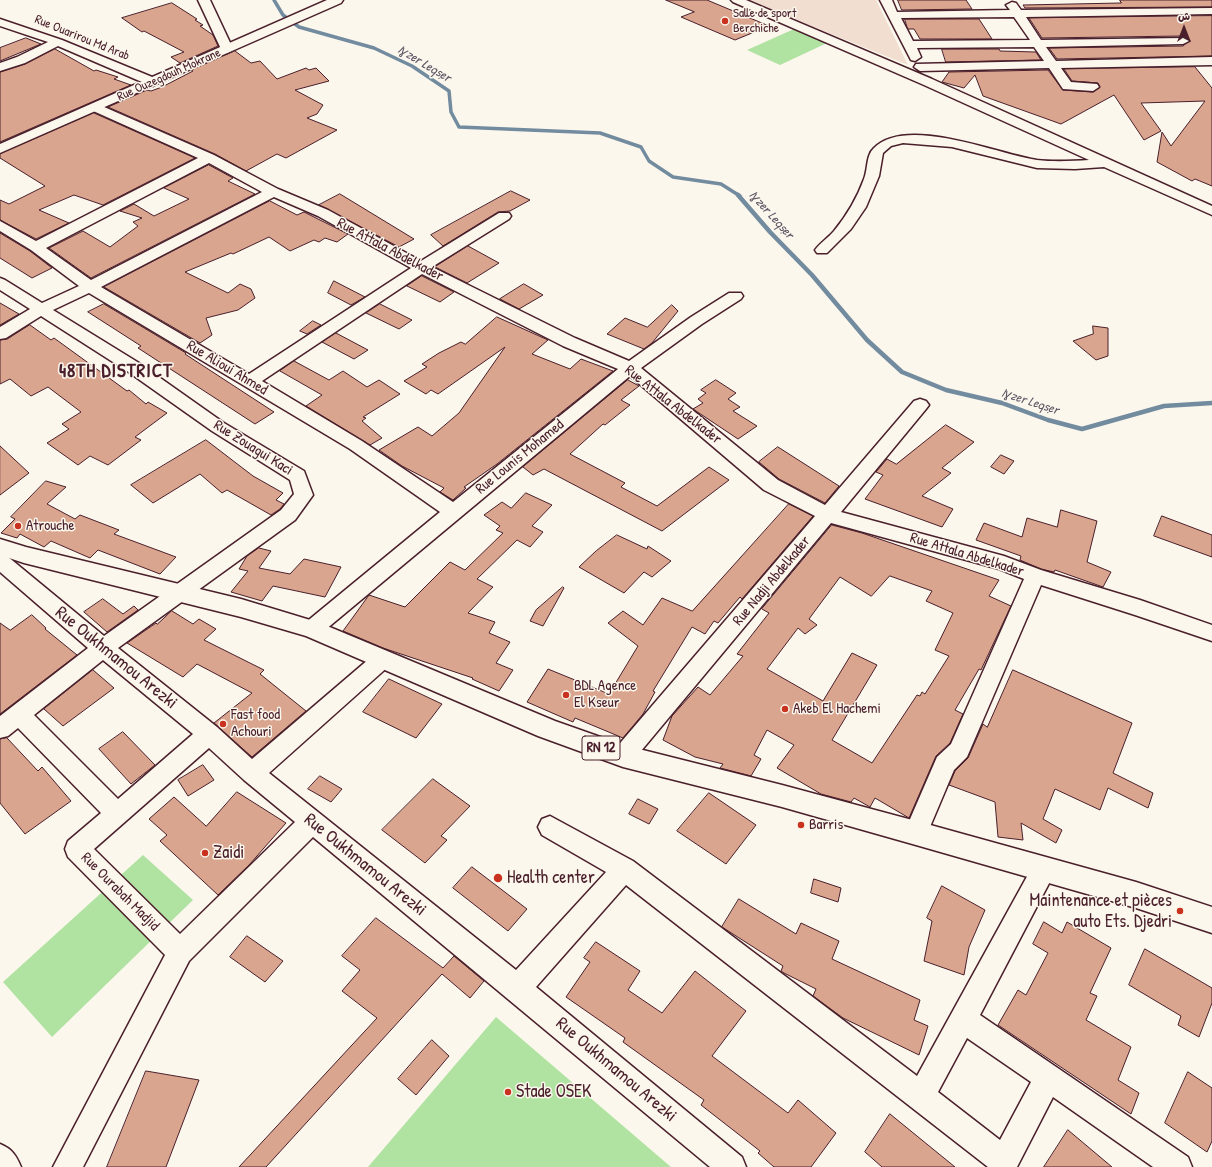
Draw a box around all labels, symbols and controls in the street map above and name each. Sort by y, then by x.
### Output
place label: Salle de sport Berchiche [733,6,796,37]
north arrow [1164,8,1204,48]
text: ش [1178,9,1190,23]
street label: Rue Ouarirou Md Arab [32,12,132,64]
marker: Salle de sport Berchiche [720,16,730,26]
water label: Iɣzer Leqṣer [394,42,454,86]
street label: Rue Ouzegdouh Mokrane [115,45,223,105]
water label: Iɣzer Leqṣer [745,188,797,242]
street label: Rue Attala Abdelkader [334,214,446,286]
street label: Rue Alioui Ahmed [183,337,271,399]
district label: 48TH DISTRICT [59,361,173,383]
street label: Rue Attala Abdelkader [621,362,725,448]
water label: Iɣzer Leqṣer [999,385,1061,419]
street label: Rue Zouagui Kaci [210,416,296,480]
street label: Rue Lounis Mohamed [472,416,568,498]
place label: Atrouche [26,517,74,535]
marker: Atrouche [13,521,23,531]
street label: Rue Attala Abdelkader [908,529,1026,581]
street label: Rue Nadji Abdelkader [729,533,815,629]
street label: Rue Oukhmamou Arezki [50,602,182,714]
place label: BDL Agence El Kseur [574,677,636,712]
marker: BDL Agence El Kseur [561,690,571,700]
place label: Akeb El Hachemi [793,700,881,718]
marker: Akeb El Hachemi [780,704,790,714]
place label: Fast food Achouri [231,706,280,741]
marker: Fast food Achouri [218,719,228,729]
road number: RN 12 [582,736,620,760]
street label: Rue Oukhmamou Arezki [299,809,431,921]
place label: Barris [809,816,843,834]
marker: Barris [796,820,806,830]
place label: Zaidi [213,842,244,864]
marker: Zaidi [200,848,210,858]
street label: Rue Ourabah Madjid [77,849,163,935]
place label: Health center [507,867,595,889]
marker: Health center [492,872,504,884]
place label: Maintenance et pièces auto Ets. Djedri [1030,890,1172,932]
marker: Maintenance et pièces auto Ets. Djedri [1175,906,1185,916]
street label: Rue Oukhmamou Arezki [551,1013,681,1127]
place label: Stade OSEK [516,1081,591,1103]
marker: Stade OSEK [503,1087,513,1097]

